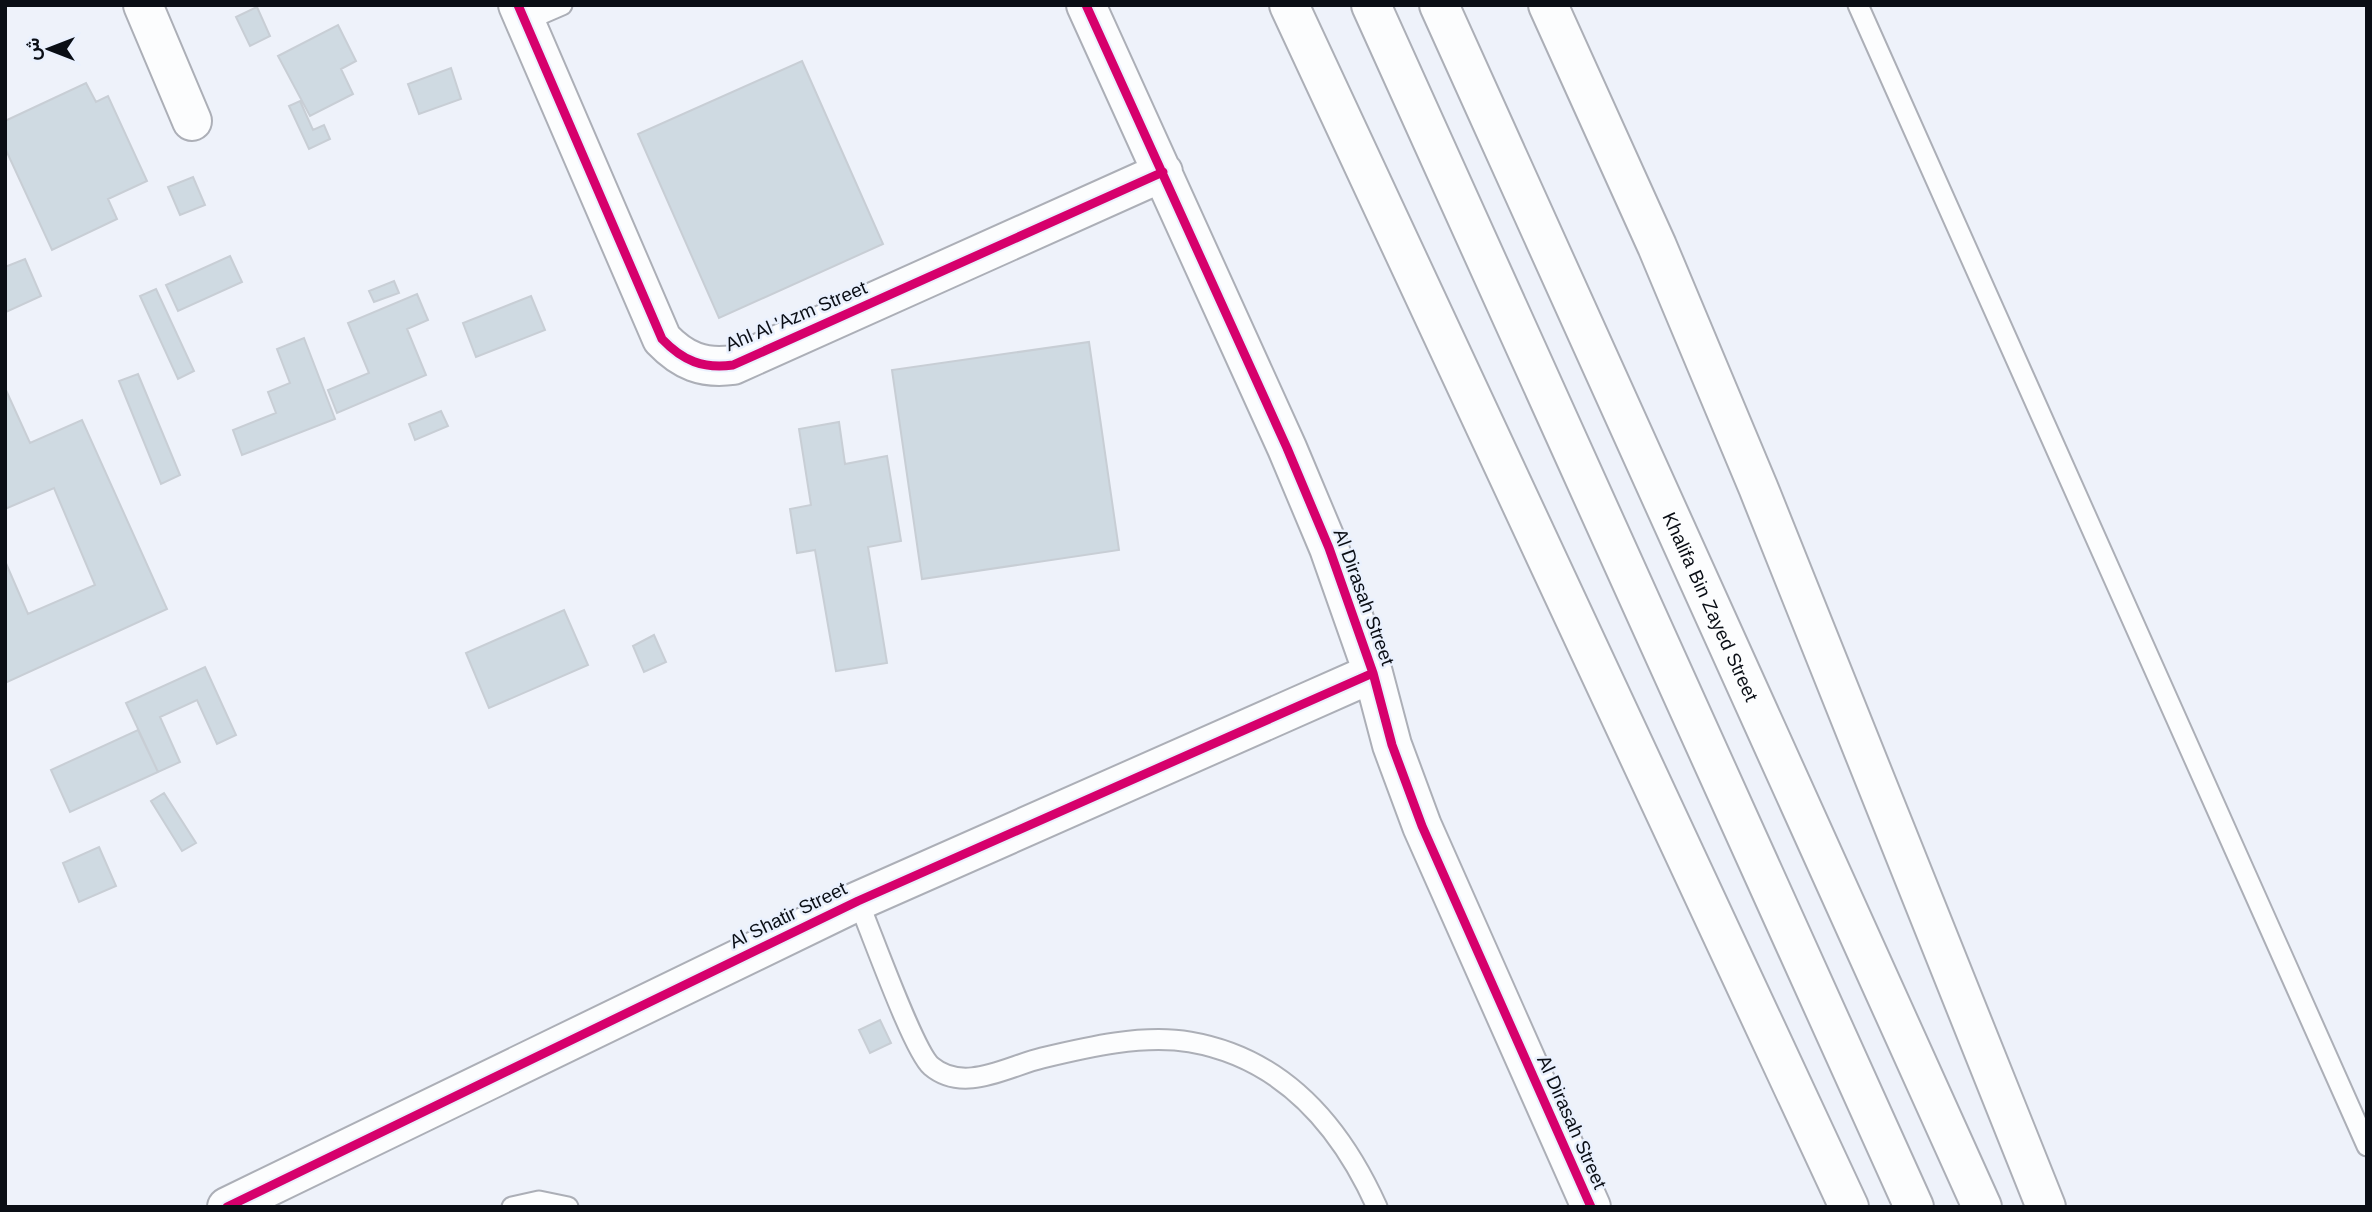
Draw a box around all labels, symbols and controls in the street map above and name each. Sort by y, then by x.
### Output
north arrow [14,14,84,84]
text: ش [22,37,44,60]
street label: Ahl Al 'Azm Street [722,276,870,355]
street label: Khalifa Bin Zayed Street [1659,509,1763,705]
street label: Al Dirasah Street [1330,526,1399,669]
street label: Al Shatir Street [726,877,851,952]
street label: Al Dirasah Street [1533,1052,1611,1193]

